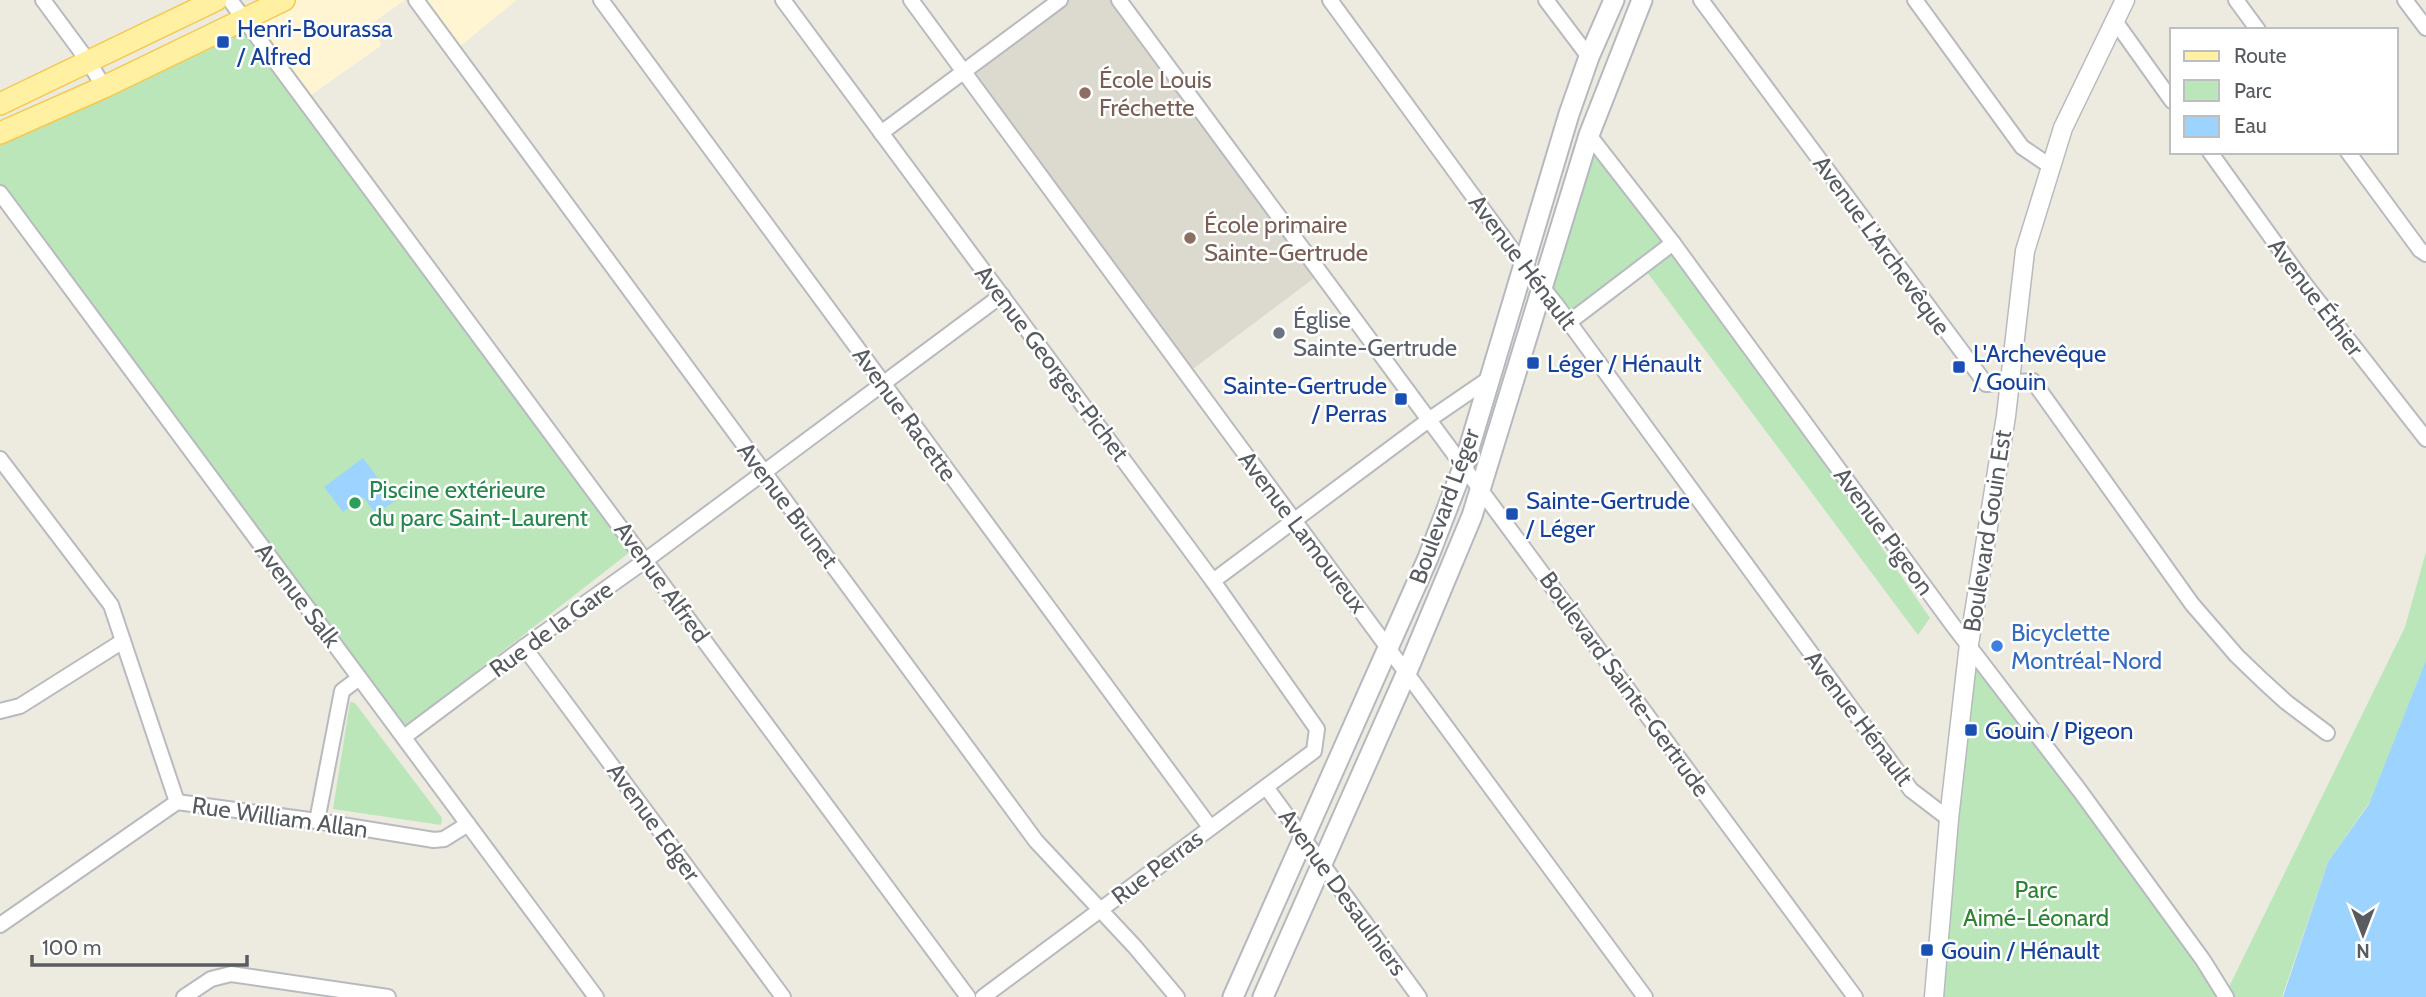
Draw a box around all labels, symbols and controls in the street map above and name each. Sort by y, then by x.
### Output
place label: Henri-Bourassa / Alfred [236,14,393,71]
legend [2170,28,2398,154]
marker: Henri-Bourassa / Alfred [215,34,231,50]
text: Route [2234,43,2287,68]
place label: École Louis Fréchette [1099,65,1212,122]
text: Parc [2234,78,2272,103]
marker: École Louis Fréchette [1077,85,1093,101]
text: Eau [2234,113,2267,138]
street label: Avenue L'Archevêque [1807,150,1957,340]
street label: Avenue Hénault [1463,189,1583,335]
place label: École primaire Sainte-Gertrude [1204,210,1368,267]
marker: École primaire Sainte-Gertrude [1182,230,1198,246]
street label: Avenue Éthier [2262,232,2370,362]
street label: Avenue Georges-Pichet [969,259,1135,467]
place label: Église Sainte-Gertrude [1293,305,1457,362]
marker: Église Sainte-Gertrude [1271,325,1287,341]
place label: L'Archevêque / Gouin [1972,339,2106,396]
street label: Avenue Racette [847,341,963,487]
place label: Léger / Hénault [1547,349,1702,378]
marker: Léger / Hénault [1525,355,1541,371]
marker: L'Archevêque / Gouin [1951,359,1967,375]
place label: Sainte-Gertrude / Perras [1223,371,1387,428]
marker: Sainte-Gertrude / Perras [1393,391,1409,407]
street label: Boulevard Léger [1403,424,1486,588]
street label: Boulevard Gouin Est [1957,428,2017,634]
street label: Avenue Brunet [731,437,845,573]
street label: Avenue Lamoureux [1233,445,1374,619]
street label: Avenue Pigeon [1828,461,1940,601]
place label: Piscine extérieure du parc Saint-Laurent [369,475,588,532]
place label: Sainte-Gertrude / Léger [1525,486,1690,543]
marker: Piscine extérieure du parc Saint-Laurent [347,495,363,511]
marker: Sainte-Gertrude / Léger [1504,506,1520,522]
street label: Avenue Alfred [608,516,716,648]
street label: Avenue Salk [249,537,347,653]
street label: Boulevard Sainte-Gertrude [1534,566,1716,802]
street label: Rue de la Gare [484,575,618,683]
place label: Bicyclette Montréal-Nord [2011,618,2162,675]
marker: Bicyclette Montréal-Nord [1989,638,2005,654]
street label: Avenue Hénault [1799,645,1919,791]
place label: Gouin / Pigeon [1985,716,2133,745]
marker: Gouin / Pigeon [1963,722,1979,738]
street label: Avenue Edger [601,757,707,887]
street label: Rue William Allan [190,790,370,844]
street label: Avenue Desaulniers [1273,803,1413,981]
street label: Rue Perras [1106,823,1208,911]
park label: Parc Aimé-Léonard [1963,875,2109,932]
north arrow [2328,899,2398,969]
scale bar [32,923,247,967]
text: 100 m [42,935,101,960]
place label: Gouin / Hénault [1941,936,2100,965]
text: N [2356,939,2370,962]
marker: Gouin / Hénault [1919,942,1935,958]

